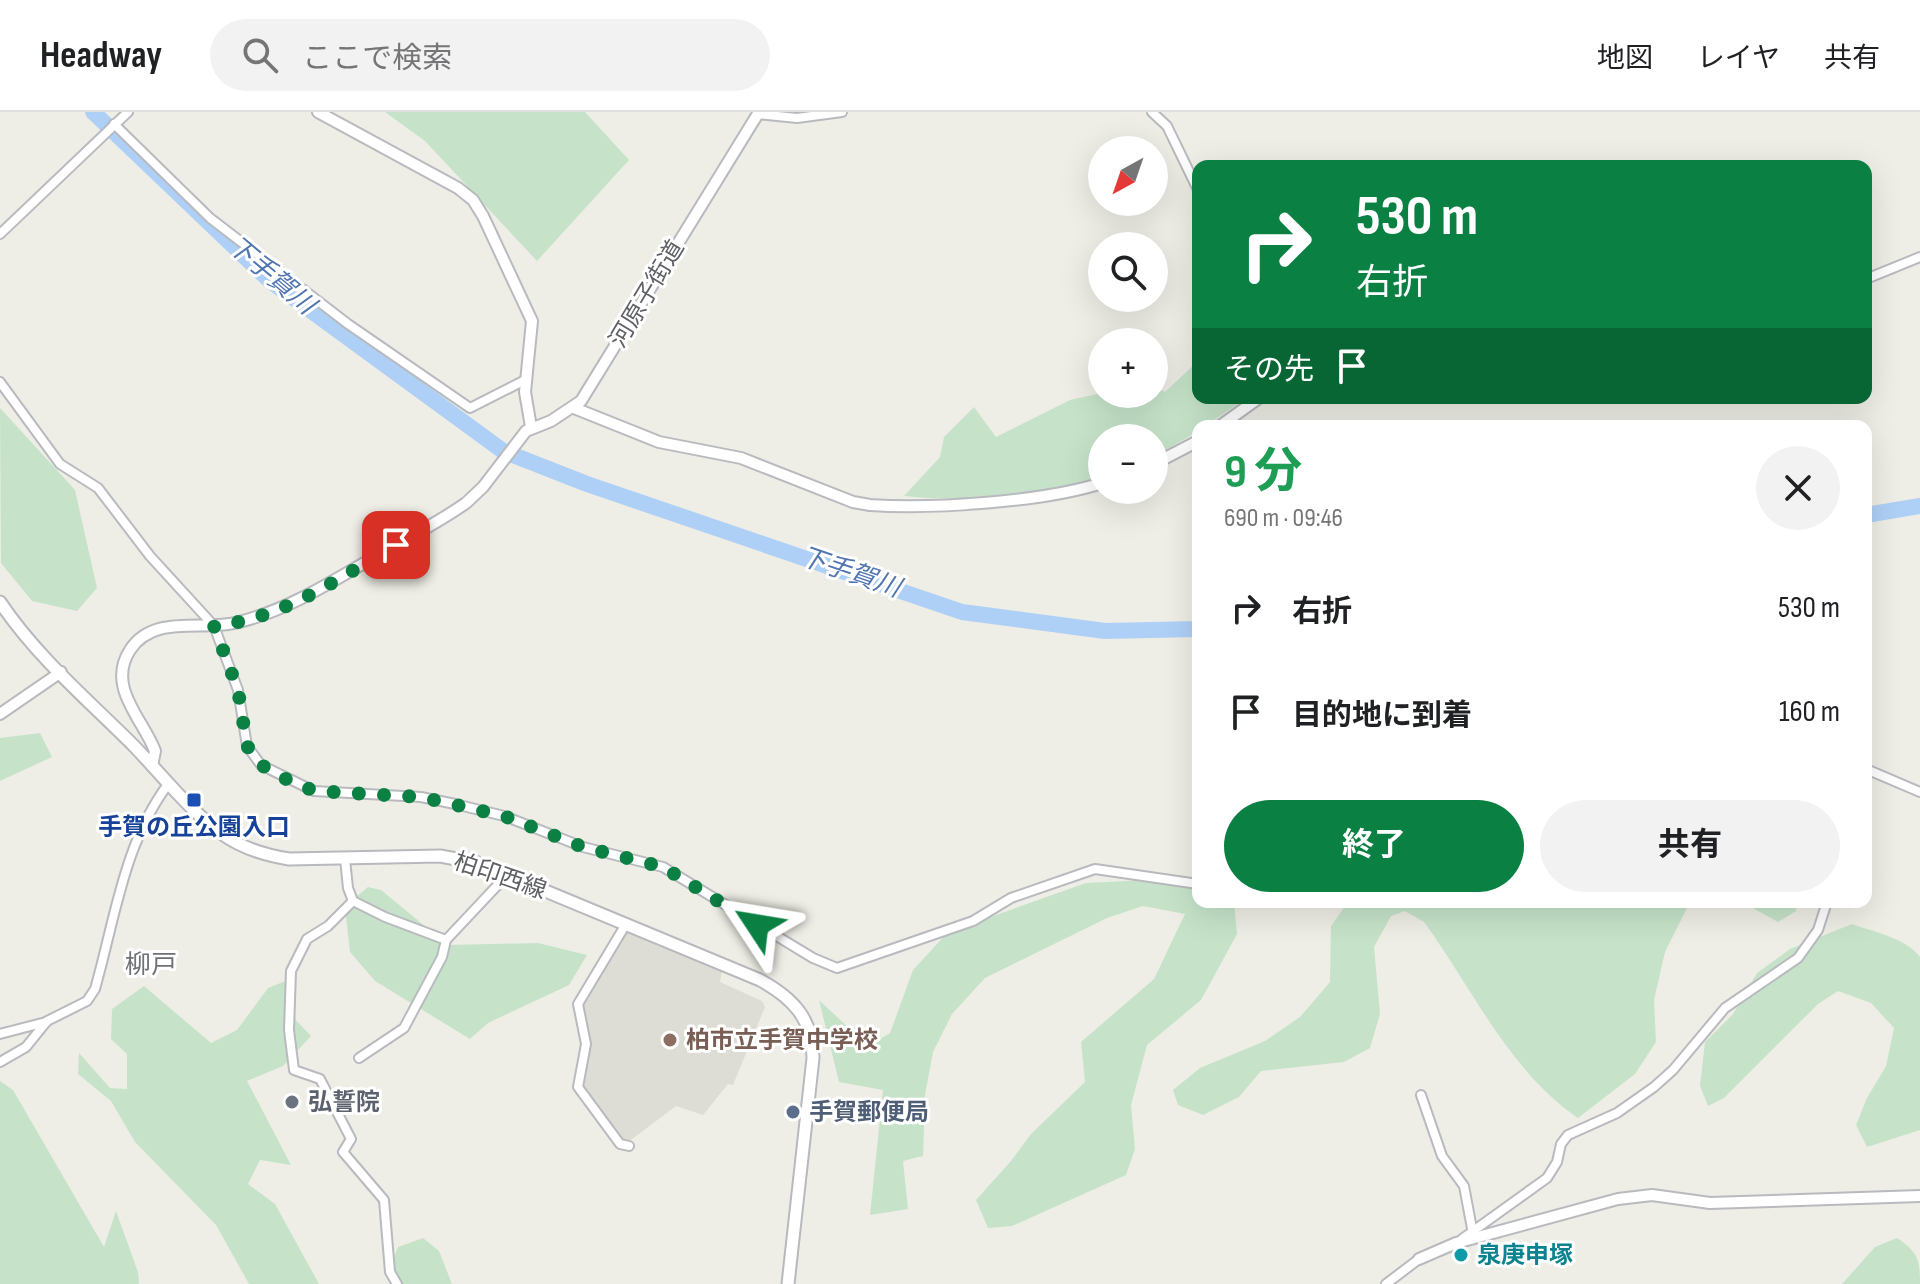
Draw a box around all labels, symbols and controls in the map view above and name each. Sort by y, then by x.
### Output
search box [210,19,770,91]
text: Headway [40,33,162,78]
icon: search [238,33,282,77]
text: ここで検索 [302,41,452,77]
text: 地図 [1597,42,1653,75]
text: レイヤ [1697,42,1780,75]
text: 共有 [1824,42,1880,75]
north arrow [1088,136,1168,216]
map controls [1088,136,1168,504]
text: 530 m [1356,184,1478,251]
icon: right [1224,192,1328,296]
water label: 下手賀川 [221,231,323,323]
button: search [1088,232,1168,312]
street label: 河原子街道 [604,235,690,353]
text: 右折 [1356,262,1428,305]
button: + [1088,328,1168,408]
icon: arrive [1330,344,1374,388]
text: その先 [1224,352,1314,388]
button: − [1088,424,1168,504]
text: 9 分 [1224,444,1302,501]
button: close [1756,446,1840,530]
text: 690 m · 09:46 [1224,503,1343,534]
pin [362,511,430,579]
icon: arrive [374,523,418,567]
water label: 下手賀川 [796,541,907,606]
icon: right [1224,586,1268,630]
text: 530 m [1778,590,1840,626]
text: 右折 [1292,594,1352,630]
icon: arrive [1224,690,1268,734]
text: 160 m [1779,694,1840,730]
text: 目的地に到着 [1292,698,1472,734]
marker: 手賀の丘公園入口 [185,791,203,809]
button: 終了 [1224,800,1524,892]
button: 共有 [1540,800,1840,892]
place label: 手賀の丘公園入口 [98,813,290,842]
street label: 柏印西線 [450,847,550,905]
position arrow [715,883,799,967]
district label: 柳戸 [125,950,177,981]
place label: 柏市立手賀中学校 [686,1026,878,1055]
marker: 柏市立手賀中学校 [661,1031,679,1049]
place label: 弘誓院 [308,1088,380,1117]
marker: 弘誓院 [283,1093,301,1111]
place label: 手賀郵便局 [809,1098,929,1127]
marker: 手賀郵便局 [784,1103,802,1121]
place label: 泉庚申塚 [1477,1241,1573,1270]
marker: 泉庚申塚 [1452,1246,1470,1264]

